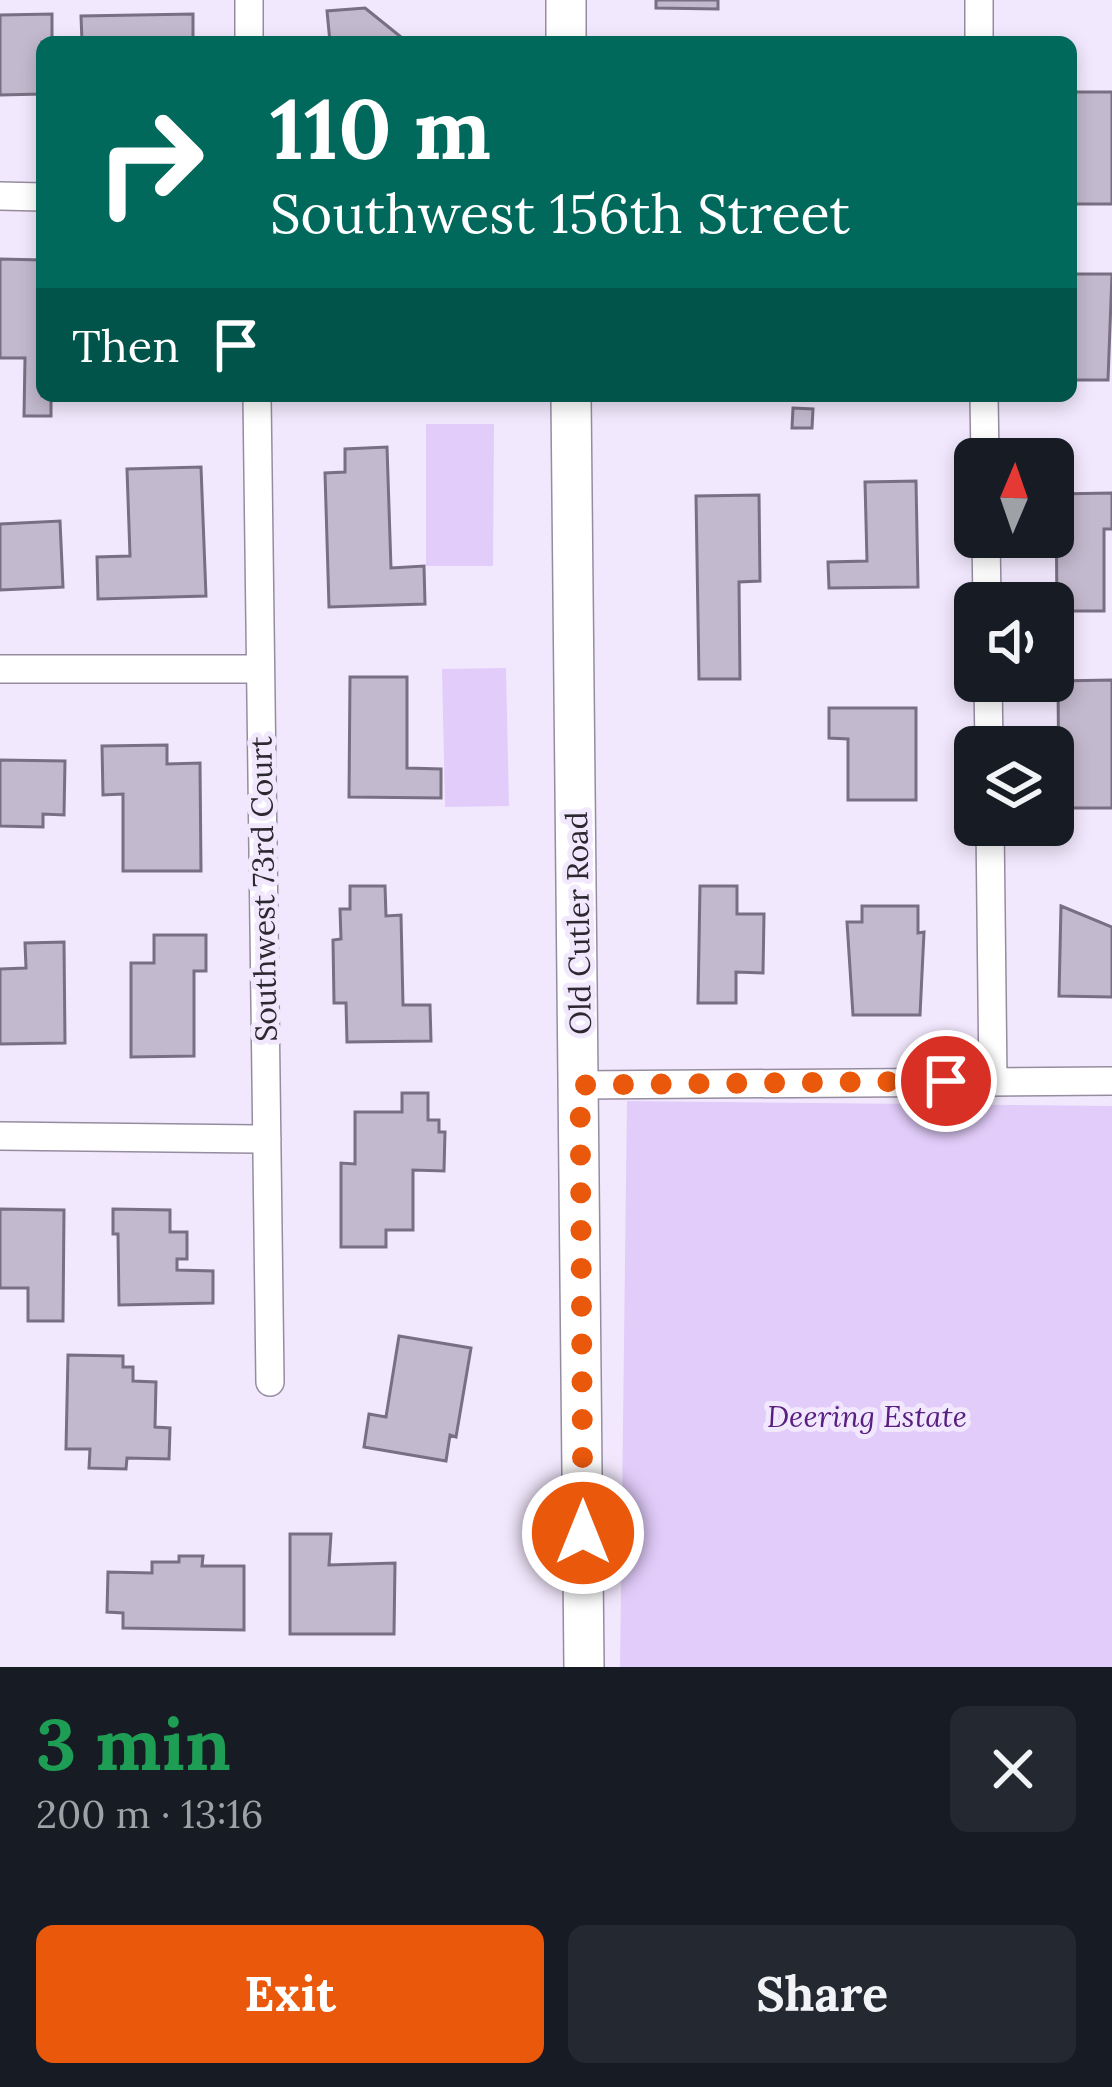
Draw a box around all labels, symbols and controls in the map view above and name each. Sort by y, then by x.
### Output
text: 110 m [270,74,491,182]
icon: right [72,84,228,240]
text: Southwest 156th Street [270,179,850,248]
icon: arrive [203,312,269,378]
text: Then [72,317,179,374]
north arrow [954,438,1074,558]
map controls [954,438,1074,846]
button: sound [954,582,1074,702]
button: layers [954,726,1074,846]
street label: Southwest 73rd Court [241,736,285,1042]
street label: Old Cutler Road [557,811,599,1035]
pin [895,1030,997,1132]
icon: arrive [913,1048,979,1114]
park label: Deering Estate [767,1397,967,1435]
position arrow [520,1470,646,1596]
text: 3 min [36,1698,231,1790]
button: close [950,1706,1076,1832]
text: 200 m · 13:16 [36,1789,263,1839]
button: Exit [36,1925,544,2063]
button: Share [568,1925,1076,2063]

